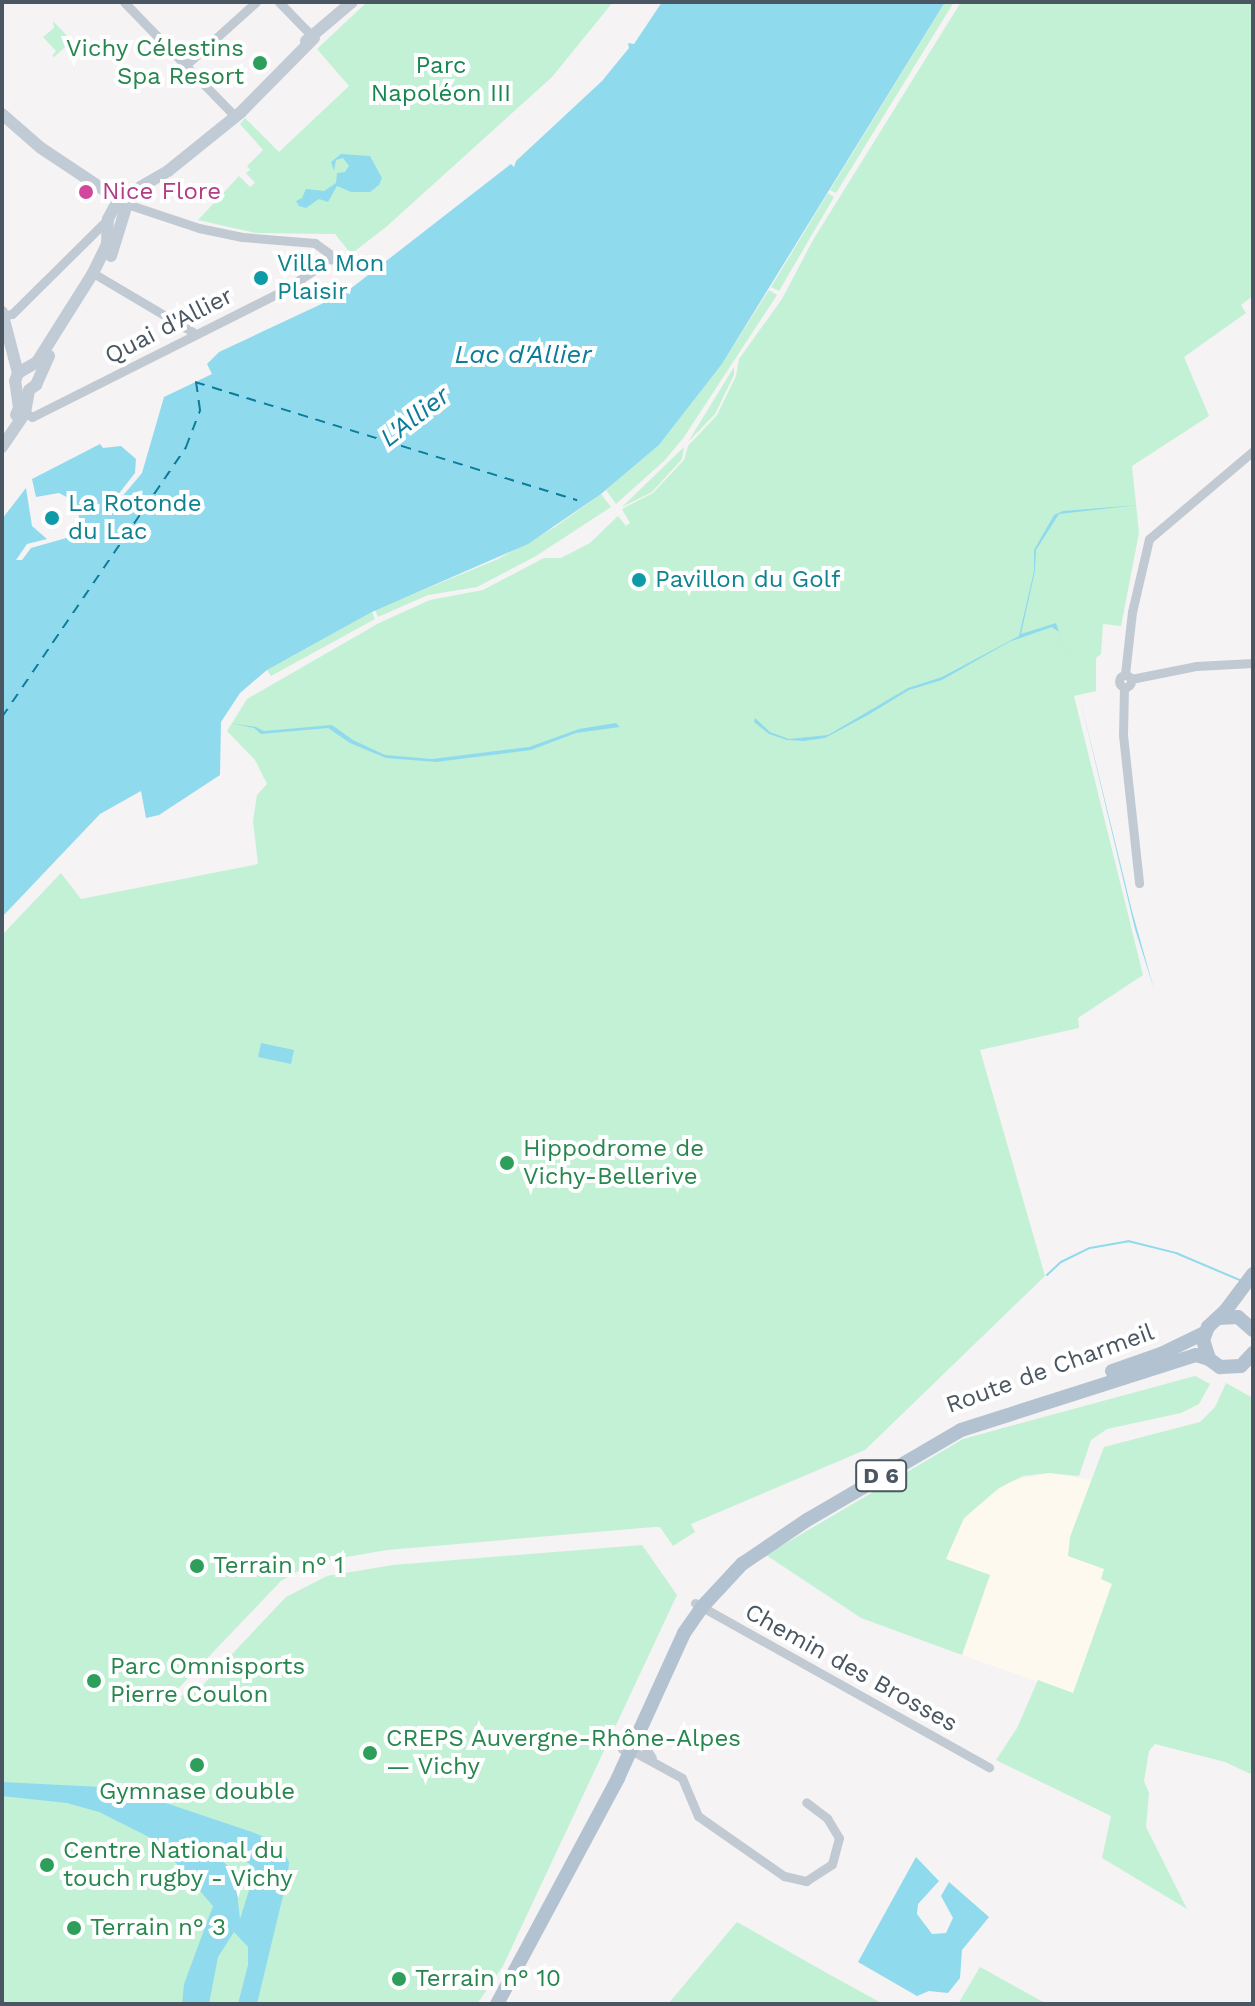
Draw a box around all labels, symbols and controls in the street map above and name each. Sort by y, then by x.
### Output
place label: Vichy Célestins Spa Resort [65,35,244,91]
park label: Parc Napoléon III [371,52,511,108]
marker: Vichy Célestins Spa Resort [251,54,269,72]
place label: Nice Flore [102,178,221,206]
marker: Nice Flore [77,183,95,201]
place label: Villa Mon Plaisir [277,250,385,306]
marker: Villa Mon Plaisir [252,269,270,287]
street label: Quai d'Allier [100,281,238,371]
water label: Lac d'Allier [455,339,591,371]
water label: L'Allier [374,380,456,454]
place label: La Rotonde du Lac [68,490,202,546]
marker: La Rotonde du Lac [43,509,61,527]
place label: Pavillon du Golf [655,566,840,594]
marker: Pavillon du Golf [630,571,648,589]
place label: Hippodrome de Vichy-Bellerive [523,1135,704,1191]
marker: Hippodrome de Vichy-Bellerive [498,1154,516,1172]
street label: Route de Charmeil [942,1318,1158,1420]
road number: D 6 [855,1458,907,1494]
place label: Terrain n° 1 [213,1552,344,1580]
marker: Terrain n° 1 [188,1557,206,1575]
street label: Chemin des Brosses [740,1598,962,1738]
place label: Parc Omnisports Pierre Coulon [110,1653,305,1709]
marker: Parc Omnisports Pierre Coulon [85,1672,103,1690]
place label: CREPS Auvergne-Rhône-Alpes — Vichy [386,1725,742,1781]
marker: CREPS Auvergne-Rhône-Alpes — Vichy [361,1744,379,1762]
marker: Gymnase double [188,1756,206,1774]
place label: Gymnase double [99,1778,295,1806]
place label: Centre National du touch rugby - Vichy [63,1837,294,1893]
marker: Centre National du touch rugby - Vichy [38,1856,56,1874]
place label: Terrain n° 3 [90,1914,226,1942]
marker: Terrain n° 3 [65,1919,83,1937]
place label: Terrain n° 10 [415,1965,561,1993]
marker: Terrain n° 10 [390,1970,408,1988]

